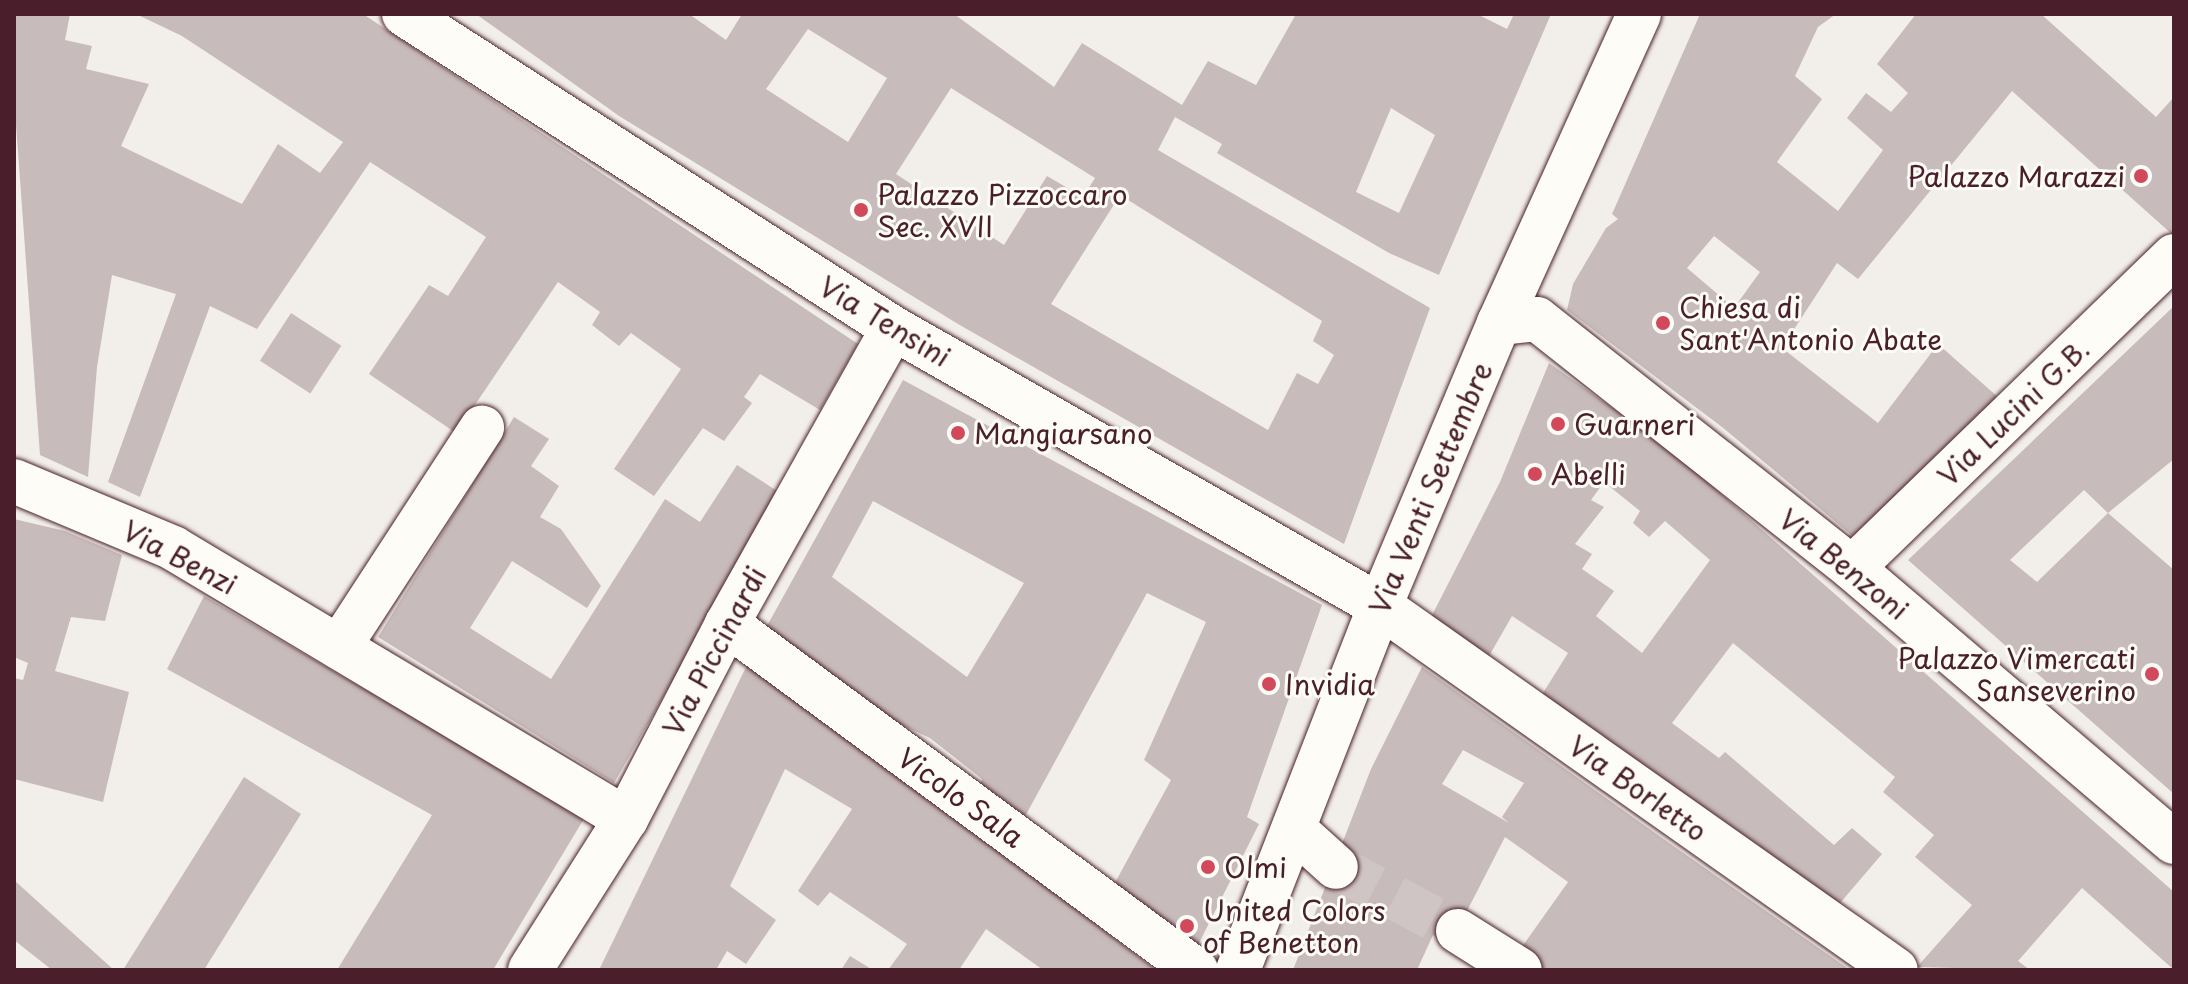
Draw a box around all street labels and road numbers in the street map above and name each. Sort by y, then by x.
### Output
street label: Via Tensini [814,269,956,373]
street label: Via Lucini G.B. [1931,332,2095,492]
street label: Via Venti Settembre [1362,359,1498,617]
street label: Via Benzoni [1772,501,1916,627]
street label: Via Benzi [117,513,243,601]
street label: Via Piccinardi [656,561,772,741]
street label: Via Borletto [1562,728,1714,848]
street label: Vicolo Sala [890,739,1032,855]

